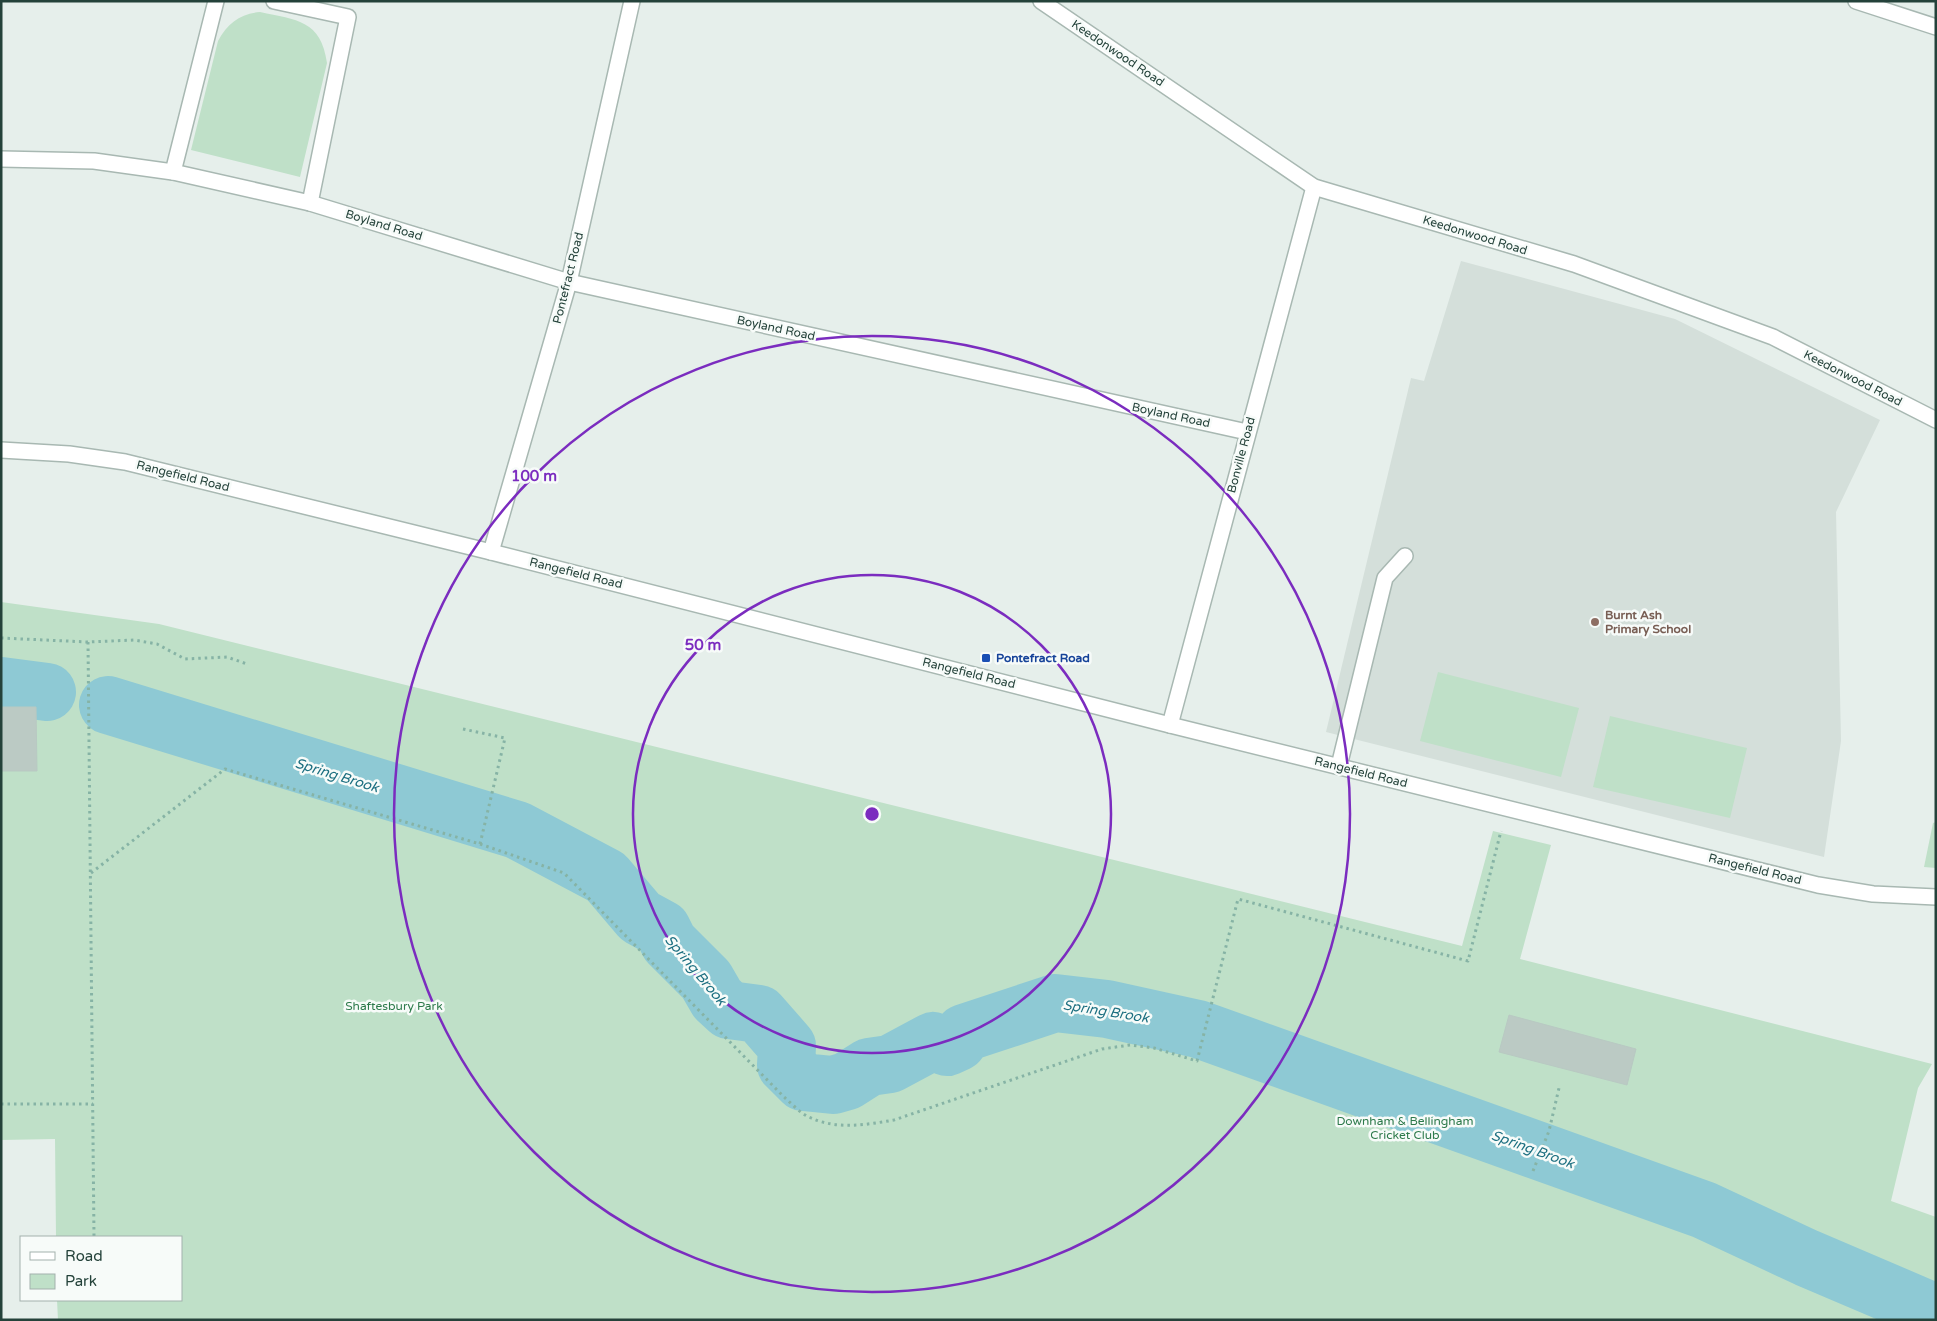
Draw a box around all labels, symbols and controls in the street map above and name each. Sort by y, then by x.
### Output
street label: Keedonwood Road [1069,17,1167,89]
street label: Boyland Road [344,207,424,243]
street label: Keedonwood Road [1421,212,1529,258]
street label: Pontefract Road [550,231,586,325]
street label: Boyland Road [736,313,816,343]
street label: Keedonwood Road [1801,347,1905,409]
street label: Boyland Road [1131,400,1211,430]
street label: Bonville Road [1224,415,1258,495]
street label: Rangefield Road [135,458,231,494]
text: 100 m [511,467,557,485]
street label: Rangefield Road [528,555,624,591]
place label: Burnt Ash Primary School [1605,608,1691,637]
marker: Burnt Ash Primary School [1589,616,1601,628]
text: 50 m [685,636,721,654]
place label: Pontefract Road [996,651,1090,665]
marker: Pontefract Road [980,652,992,664]
street label: Rangefield Road [921,655,1017,691]
street label: Rangefield Road [1313,754,1409,790]
water label: Spring Brook [293,755,382,797]
centre of rings [863,805,881,823]
street label: Rangefield Road [1707,851,1803,887]
water label: Spring Brook [661,932,731,1010]
water label: Spring Brook [1062,996,1151,1027]
park label: Shaftesbury Park [345,999,443,1013]
park label: Downham & Bellingham Cricket Club [1337,1114,1473,1142]
water label: Spring Brook [1489,1127,1578,1173]
legend [20,1236,182,1301]
text: Road [65,1247,103,1265]
text: Park [65,1272,97,1290]

